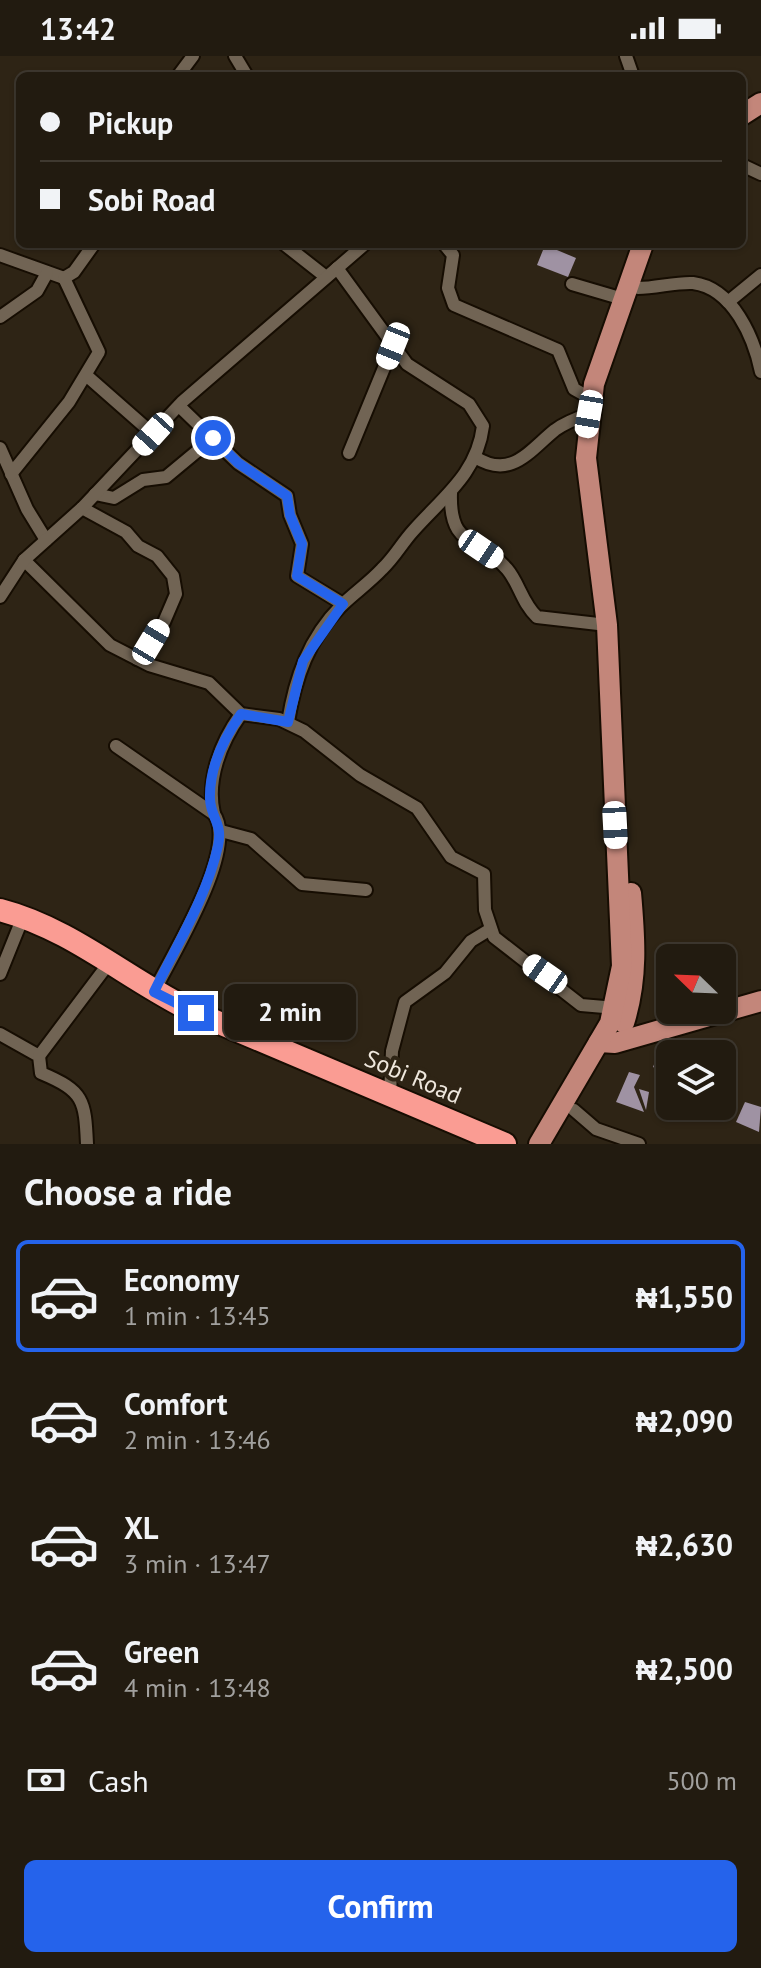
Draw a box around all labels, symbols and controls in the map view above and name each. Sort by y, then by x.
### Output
text: 13:42 [40,9,116,48]
text: Pickup [88,103,173,142]
text: Sobi Road [88,180,216,219]
car [373,319,413,373]
car [573,388,605,440]
car [128,408,178,460]
route start [195,420,231,456]
car [454,526,508,572]
car [128,615,174,669]
car [602,800,628,850]
north arrow [656,944,736,1024]
map controls [656,944,736,1120]
car [518,950,572,998]
callout: 2 min [224,985,356,1041]
route end [178,995,214,1031]
text: 2 min [258,995,322,1028]
button: layers [656,1040,736,1120]
street label: Sobi Road [360,1042,466,1111]
text: Choose a ride [24,1168,232,1215]
icon: car [28,1260,100,1332]
text: Economy [124,1260,239,1299]
text: ₦1,550 [636,1277,733,1316]
text: 1 min · 13:45 [124,1299,271,1332]
icon: car [28,1384,100,1456]
text: Comfort [124,1384,227,1423]
text: ₦2,090 [636,1401,733,1440]
text: 2 min · 13:46 [124,1423,271,1456]
icon: car [28,1508,100,1580]
text: XL [124,1508,158,1547]
text: ₦2,630 [636,1525,733,1564]
text: 3 min · 13:47 [124,1547,271,1580]
icon: car [28,1632,100,1704]
text: Green [124,1632,199,1671]
text: ₦2,500 [636,1649,733,1688]
text: 4 min · 13:48 [124,1671,271,1704]
icon: cash [24,1758,68,1802]
text: Cash [88,1761,149,1800]
text: 500 m [666,1764,737,1797]
button: Confirm [24,1860,737,1952]

